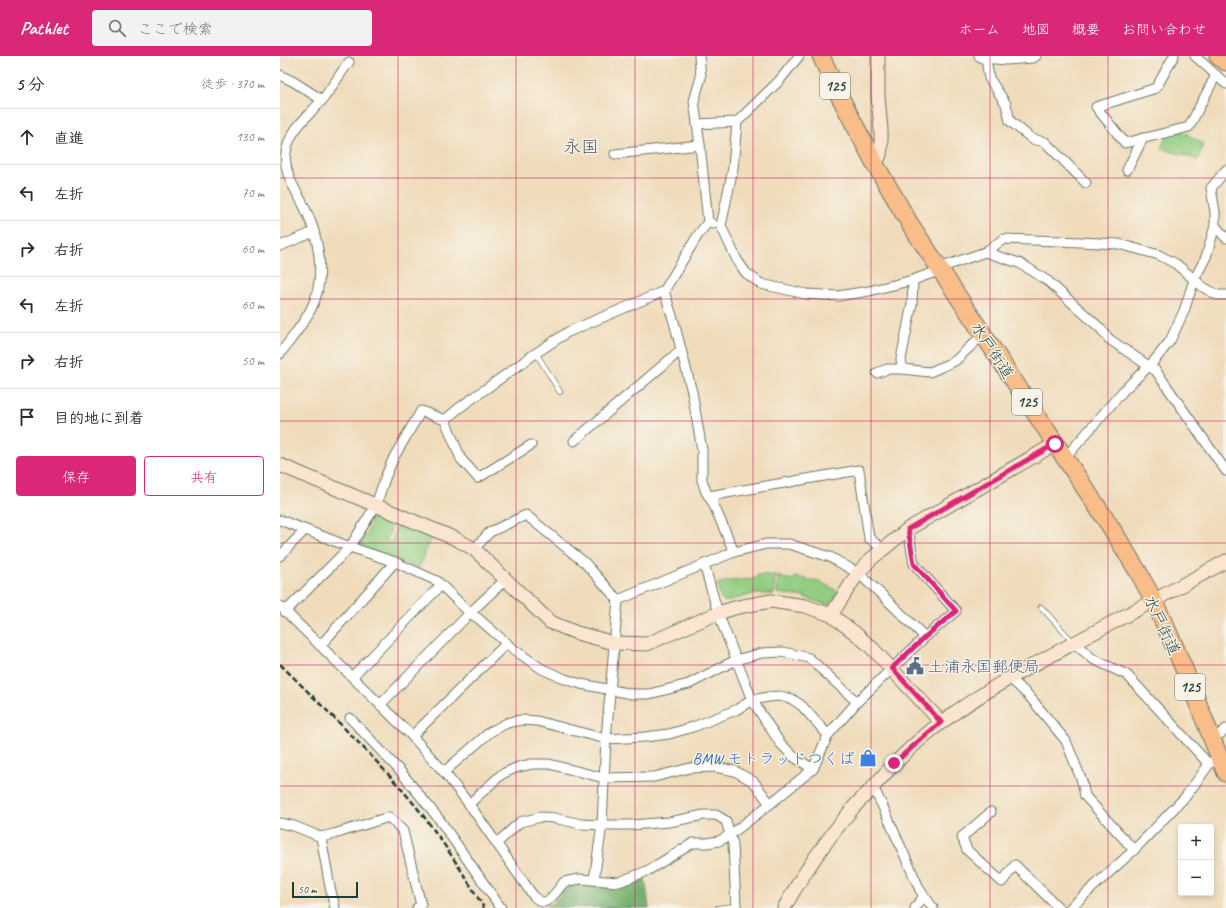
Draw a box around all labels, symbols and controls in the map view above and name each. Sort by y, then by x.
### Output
search box [92,10,372,46]
text: Pathlet [20,16,68,40]
icon: search [106,17,128,39]
text: ここで検索 [138,20,213,39]
text: ホーム [959,21,1000,38]
text: 地図 [1022,21,1050,38]
text: 概要 [1072,21,1100,38]
text: お問い合わせ [1122,21,1206,38]
road number: 125 [820,73,850,99]
text: 5 分 [16,74,45,95]
text: 徒歩 · 370 m [201,76,264,92]
icon: ahead [16,126,38,148]
text: 直進 [54,129,84,148]
text: 130 m [236,129,264,145]
district label: 永国 [563,136,599,158]
icon: left [16,182,38,204]
text: 左折 [54,185,84,204]
text: 70 m [242,185,264,201]
icon: right [16,238,38,260]
text: 右折 [54,241,84,260]
text: 60 m [242,241,264,257]
icon: left [16,294,38,316]
text: 左折 [54,297,84,316]
text: 60 m [242,297,264,313]
street label: 水戸街道 [966,318,1018,383]
icon: right [16,350,38,372]
text: 右折 [54,353,84,372]
text: 50 m [242,353,264,369]
road number: 125 [1012,389,1042,415]
icon: arrive [16,406,38,428]
text: 目的地に到着 [54,409,144,428]
route start [1046,435,1064,453]
button: 保存 [16,456,136,496]
button: 共有 [144,456,264,496]
street label: 水戸街道 [1140,592,1185,659]
public building icon: 土浦永国郵便局 [905,656,925,676]
place label: 土浦永国郵便局 [928,657,1040,677]
road number: 125 [1175,674,1205,700]
shop icon: BMW モトラッドつくば [858,748,878,768]
place label: BMW モトラッドつくば [692,749,855,769]
route end [885,754,903,772]
map controls [1178,824,1214,896]
button: + [1178,824,1214,860]
button: − [1178,860,1214,896]
scale bar [292,880,358,899]
text: 50 m [298,882,317,896]

